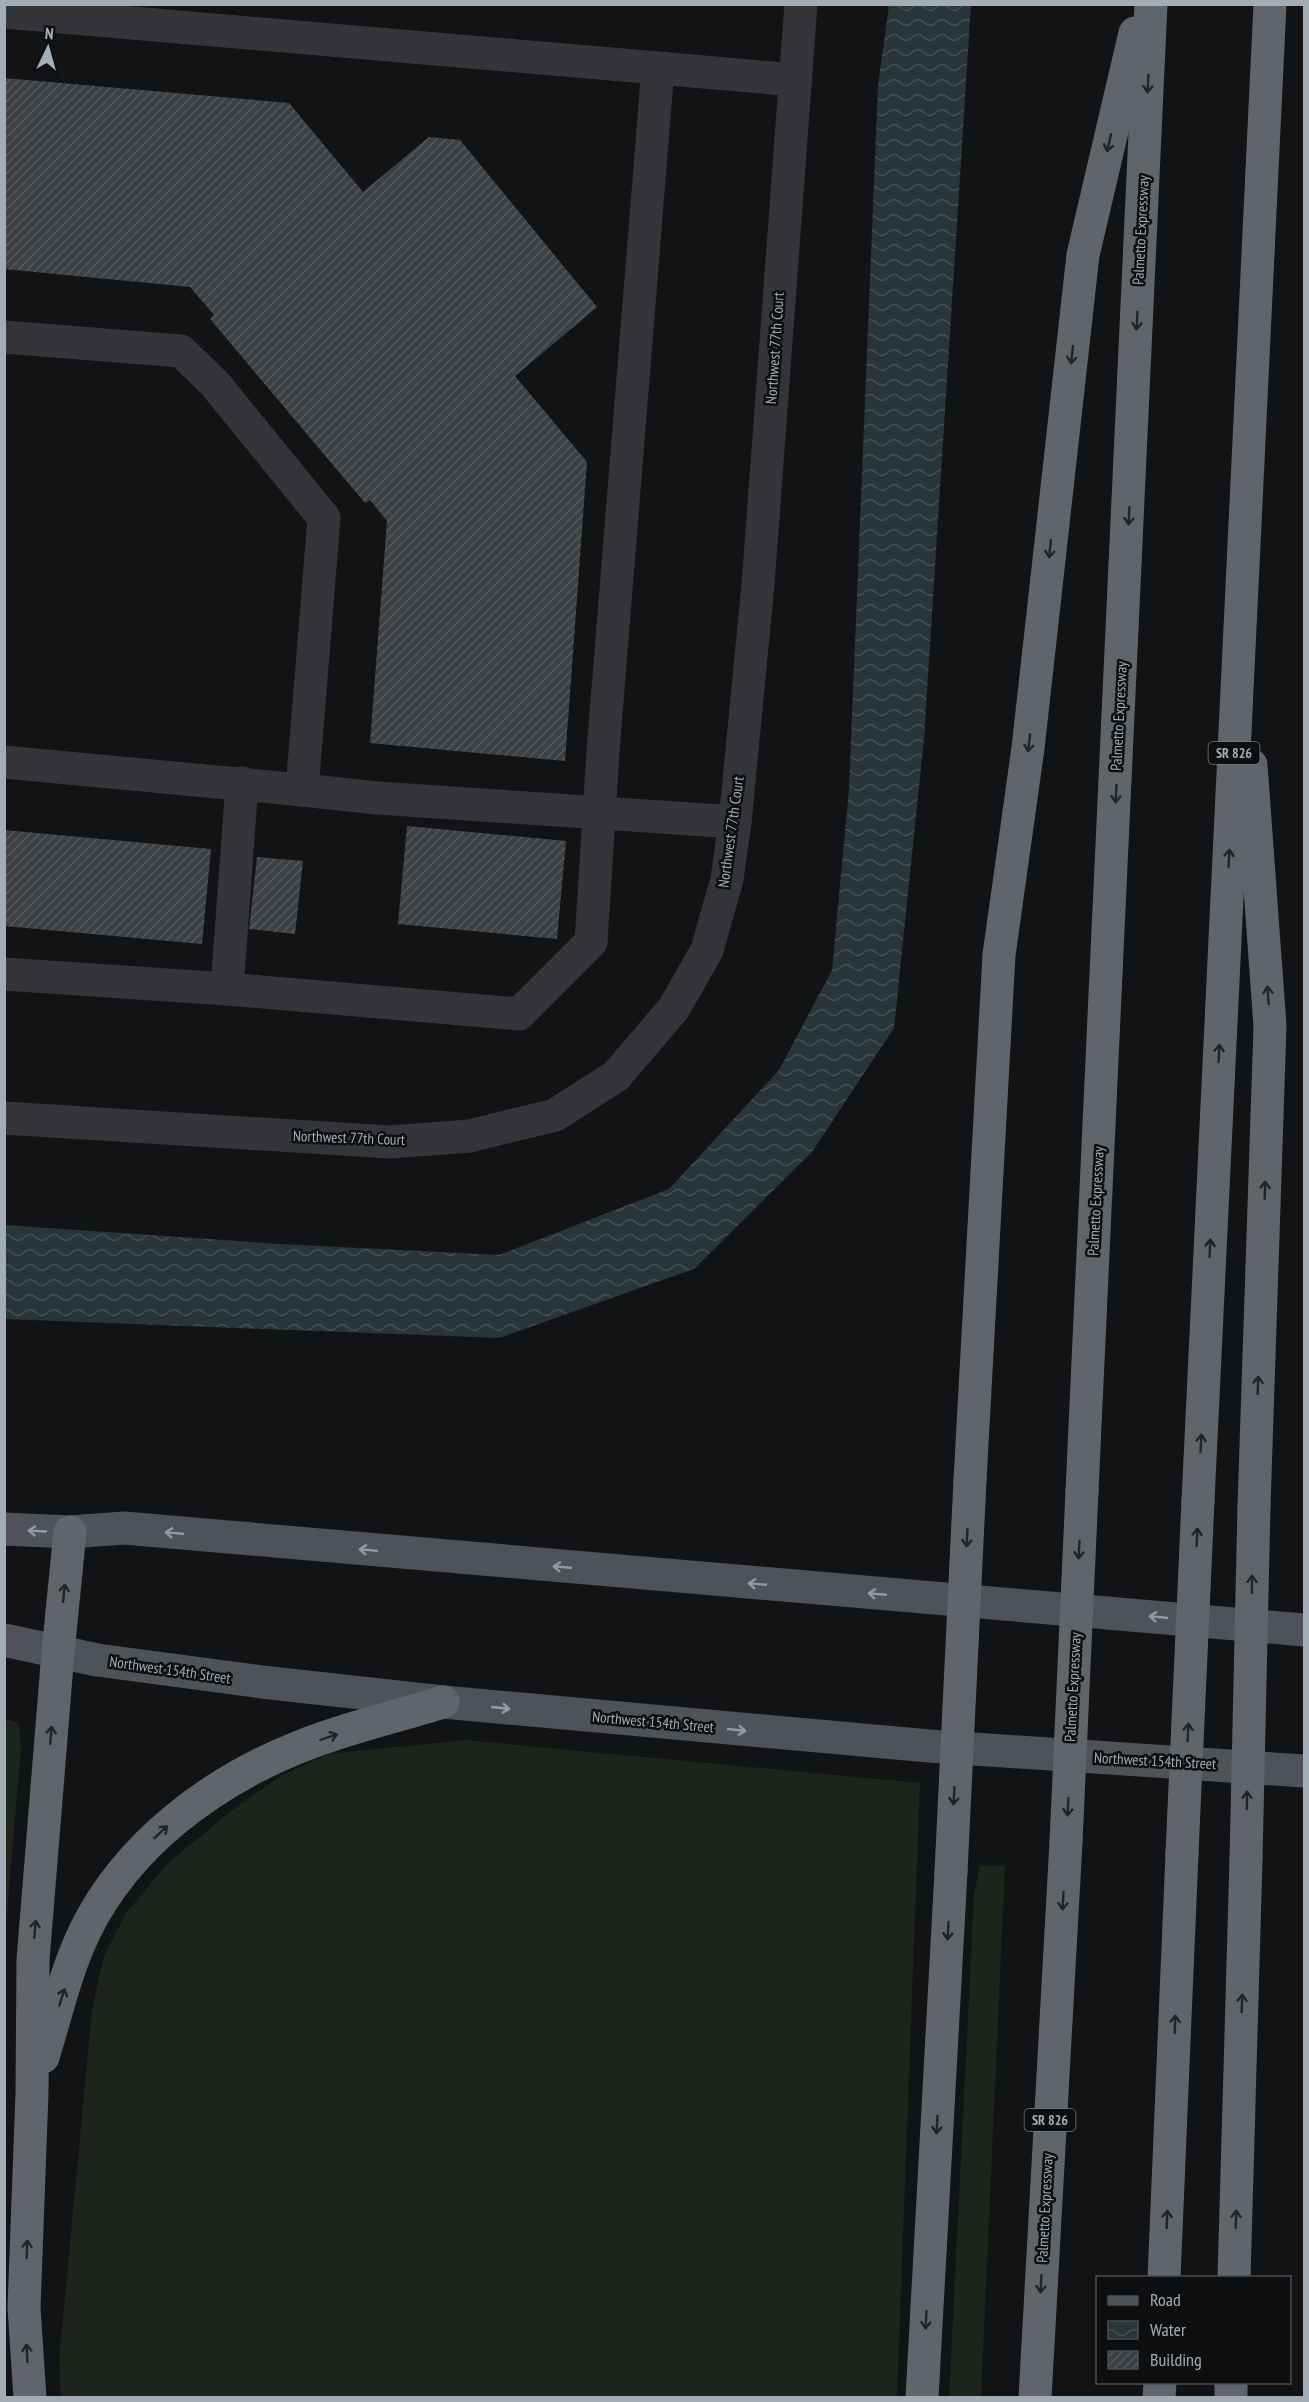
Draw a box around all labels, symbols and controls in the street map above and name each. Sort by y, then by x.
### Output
north arrow [18,18,78,78]
text: N [44,23,54,43]
one-way arrow [1142,73,1153,93]
one-way arrow [1103,133,1114,152]
street label: Palmetto Expressway [1128,174,1153,285]
street label: Northwest 77th Court [761,291,788,405]
one-way arrow [1132,310,1143,330]
one-way arrow [1066,345,1077,365]
one-way arrow [1123,505,1134,525]
one-way arrow [1044,539,1055,559]
street label: Palmetto Expressway [1106,660,1131,771]
one-way arrow [1023,733,1034,753]
road number: SR 826 [1208,742,1260,764]
street label: Northwest 77th Court [713,775,748,889]
one-way arrow [1110,784,1121,804]
one-way arrow [1223,849,1234,869]
one-way arrow [1262,986,1273,1005]
one-way arrow [1214,1044,1225,1064]
street label: Northwest 77th Court [293,1126,405,1149]
street label: Palmetto Expressway [1083,1145,1108,1256]
one-way arrow [1259,1180,1270,1200]
one-way arrow [1205,1239,1216,1259]
one-way arrow [1252,1375,1264,1395]
one-way arrow [1196,1433,1207,1453]
one-way arrow [28,1525,48,1536]
one-way arrow [164,1527,184,1538]
one-way arrow [1191,1527,1202,1547]
one-way arrow [961,1528,972,1548]
one-way arrow [1074,1539,1085,1559]
one-way arrow [359,1544,379,1555]
one-way arrow [553,1561,573,1572]
one-way arrow [1246,1575,1258,1595]
one-way arrow [747,1578,767,1589]
one-way arrow [59,1584,70,1604]
one-way arrow [867,1588,887,1599]
one-way arrow [1148,1611,1168,1622]
street label: Palmetto Expressway [1060,1631,1085,1742]
street label: Northwest 154th Street [108,1652,232,1687]
one-way arrow [491,1703,511,1714]
street label: Northwest 154th Street [591,1707,715,1736]
one-way arrow [1182,1722,1194,1742]
one-way arrow [727,1725,746,1736]
one-way arrow [46,1726,57,1745]
one-way arrow [319,1731,338,1742]
street label: Northwest 154th Street [1093,1748,1217,1773]
one-way arrow [949,1785,960,1805]
one-way arrow [1241,1791,1253,1811]
one-way arrow [1062,1797,1073,1817]
one-way arrow [154,1825,169,1840]
one-way arrow [1057,1890,1068,1910]
one-way arrow [30,1920,41,1940]
one-way arrow [942,1920,953,1940]
one-way arrow [57,1988,68,2007]
one-way arrow [1236,1994,1247,2014]
one-way arrow [1170,2015,1181,2035]
road number: SR 826 [1024,2109,1076,2131]
one-way arrow [931,2115,942,2135]
street label: Palmetto Expressway [1032,2152,1057,2263]
one-way arrow [1161,2210,1172,2230]
one-way arrow [1230,2210,1241,2230]
one-way arrow [21,2240,32,2260]
one-way arrow [1036,2273,1047,2293]
legend [1096,2276,1291,2384]
text: Road [1150,2288,1181,2311]
one-way arrow [920,2310,931,2330]
text: Water [1150,2318,1186,2341]
one-way arrow [21,2343,32,2363]
text: Building [1150,2348,1202,2371]

